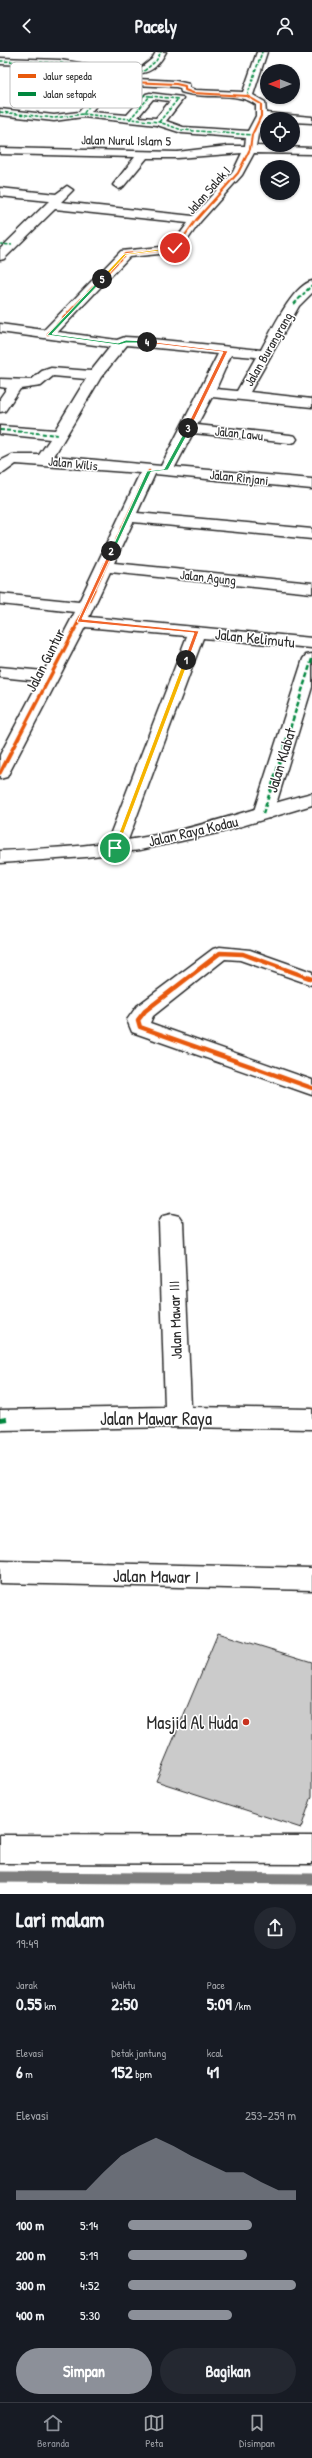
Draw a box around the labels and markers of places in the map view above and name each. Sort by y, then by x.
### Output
pin [158,231,192,265]
pin: 5 [92,269,112,289]
pin: 4 [137,332,157,352]
pin: 3 [178,418,198,438]
pin: 2 [101,541,121,561]
pin: 1 [176,650,196,670]
pin [98,831,132,865]
place label: Masjid Al Huda [146,1710,238,1735]
marker: Masjid Al Huda [241,1717,251,1727]

